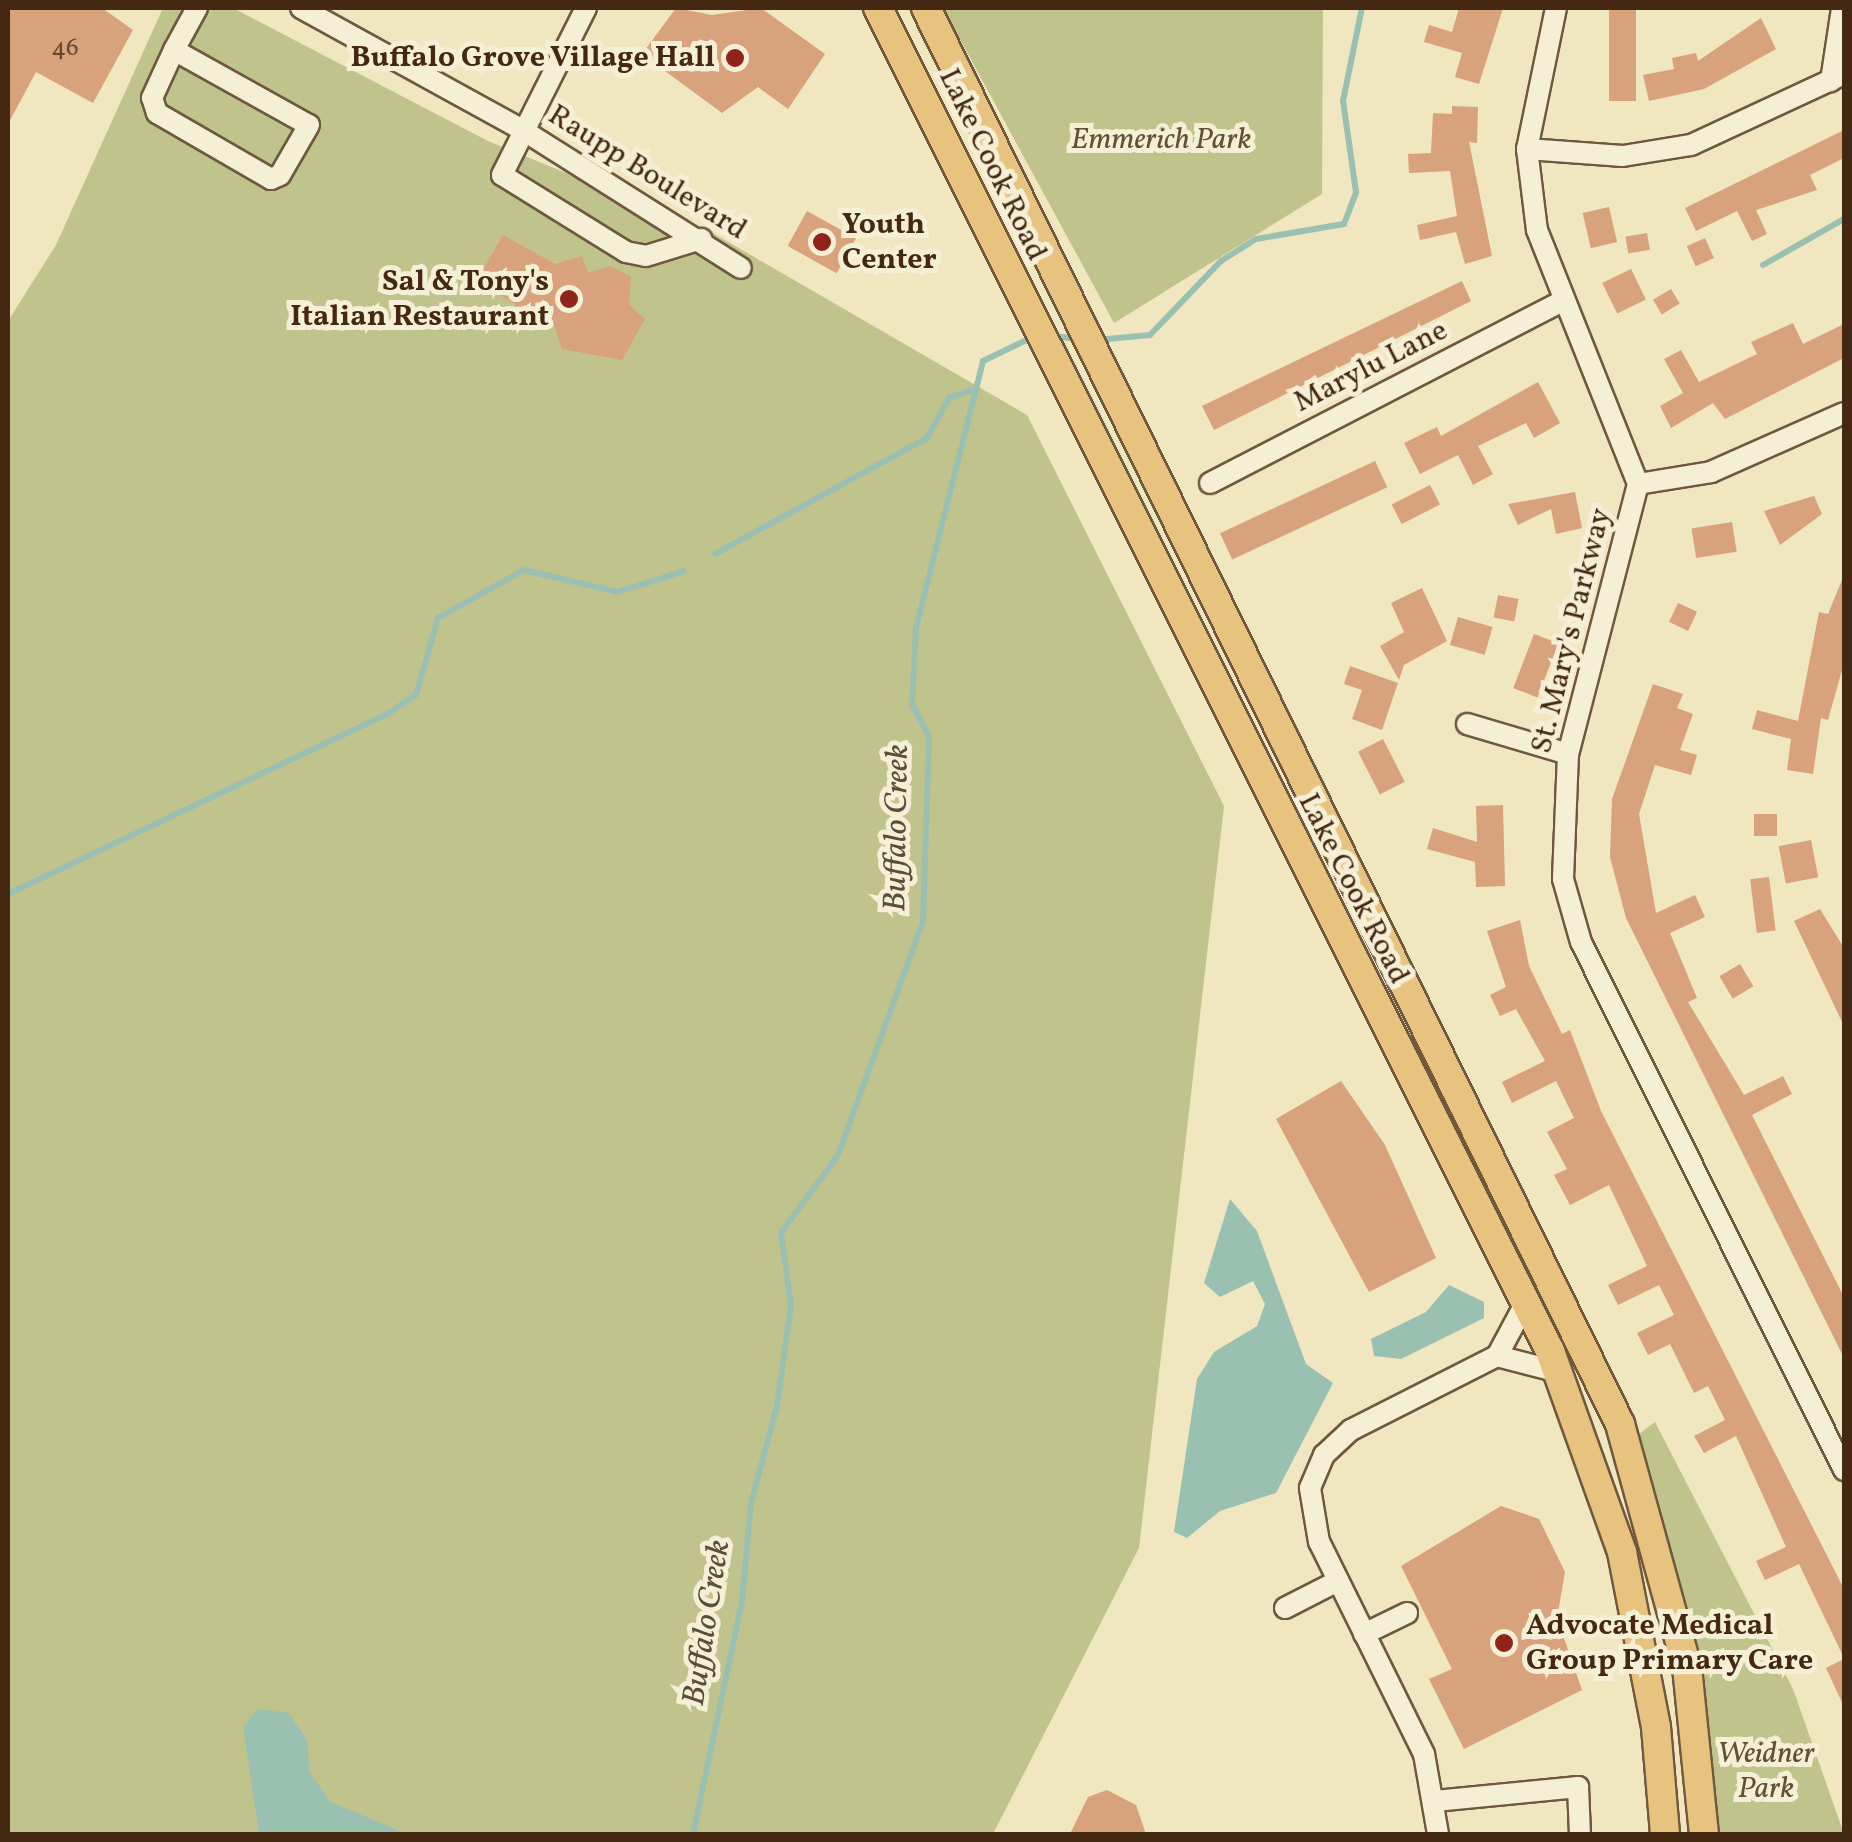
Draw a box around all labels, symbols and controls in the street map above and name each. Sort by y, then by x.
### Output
house number: 46 [51,34,79,64]
place label: Buffalo Grove Village Hall [350,40,715,76]
marker: Buffalo Grove Village Hall [724,47,746,69]
street label: Lake Cook Road [930,63,1054,267]
street label: Raupp Boulevard [541,97,753,249]
park label: Emmerich Park [1071,122,1251,158]
place label: Youth Center [842,207,937,278]
marker: Youth Center [811,231,833,253]
place label: Sal & Tony's Italian Restaurant [290,264,549,334]
marker: Sal & Tony's Italian Restaurant [558,288,580,310]
street label: Marylu Lane [1288,313,1454,421]
street label: St. Mary's Parkway [1524,505,1620,757]
water label: Buffalo Creek [877,744,919,912]
street label: Lake Cook Road [1289,788,1417,990]
water label: Buffalo Creek [676,1537,740,1709]
place label: Advocate Medical Group Primary Care [1526,1608,1814,1678]
marker: Advocate Medical Group Primary Care [1491,1630,1517,1656]
park label: Weidner Park [1717,1736,1815,1806]

